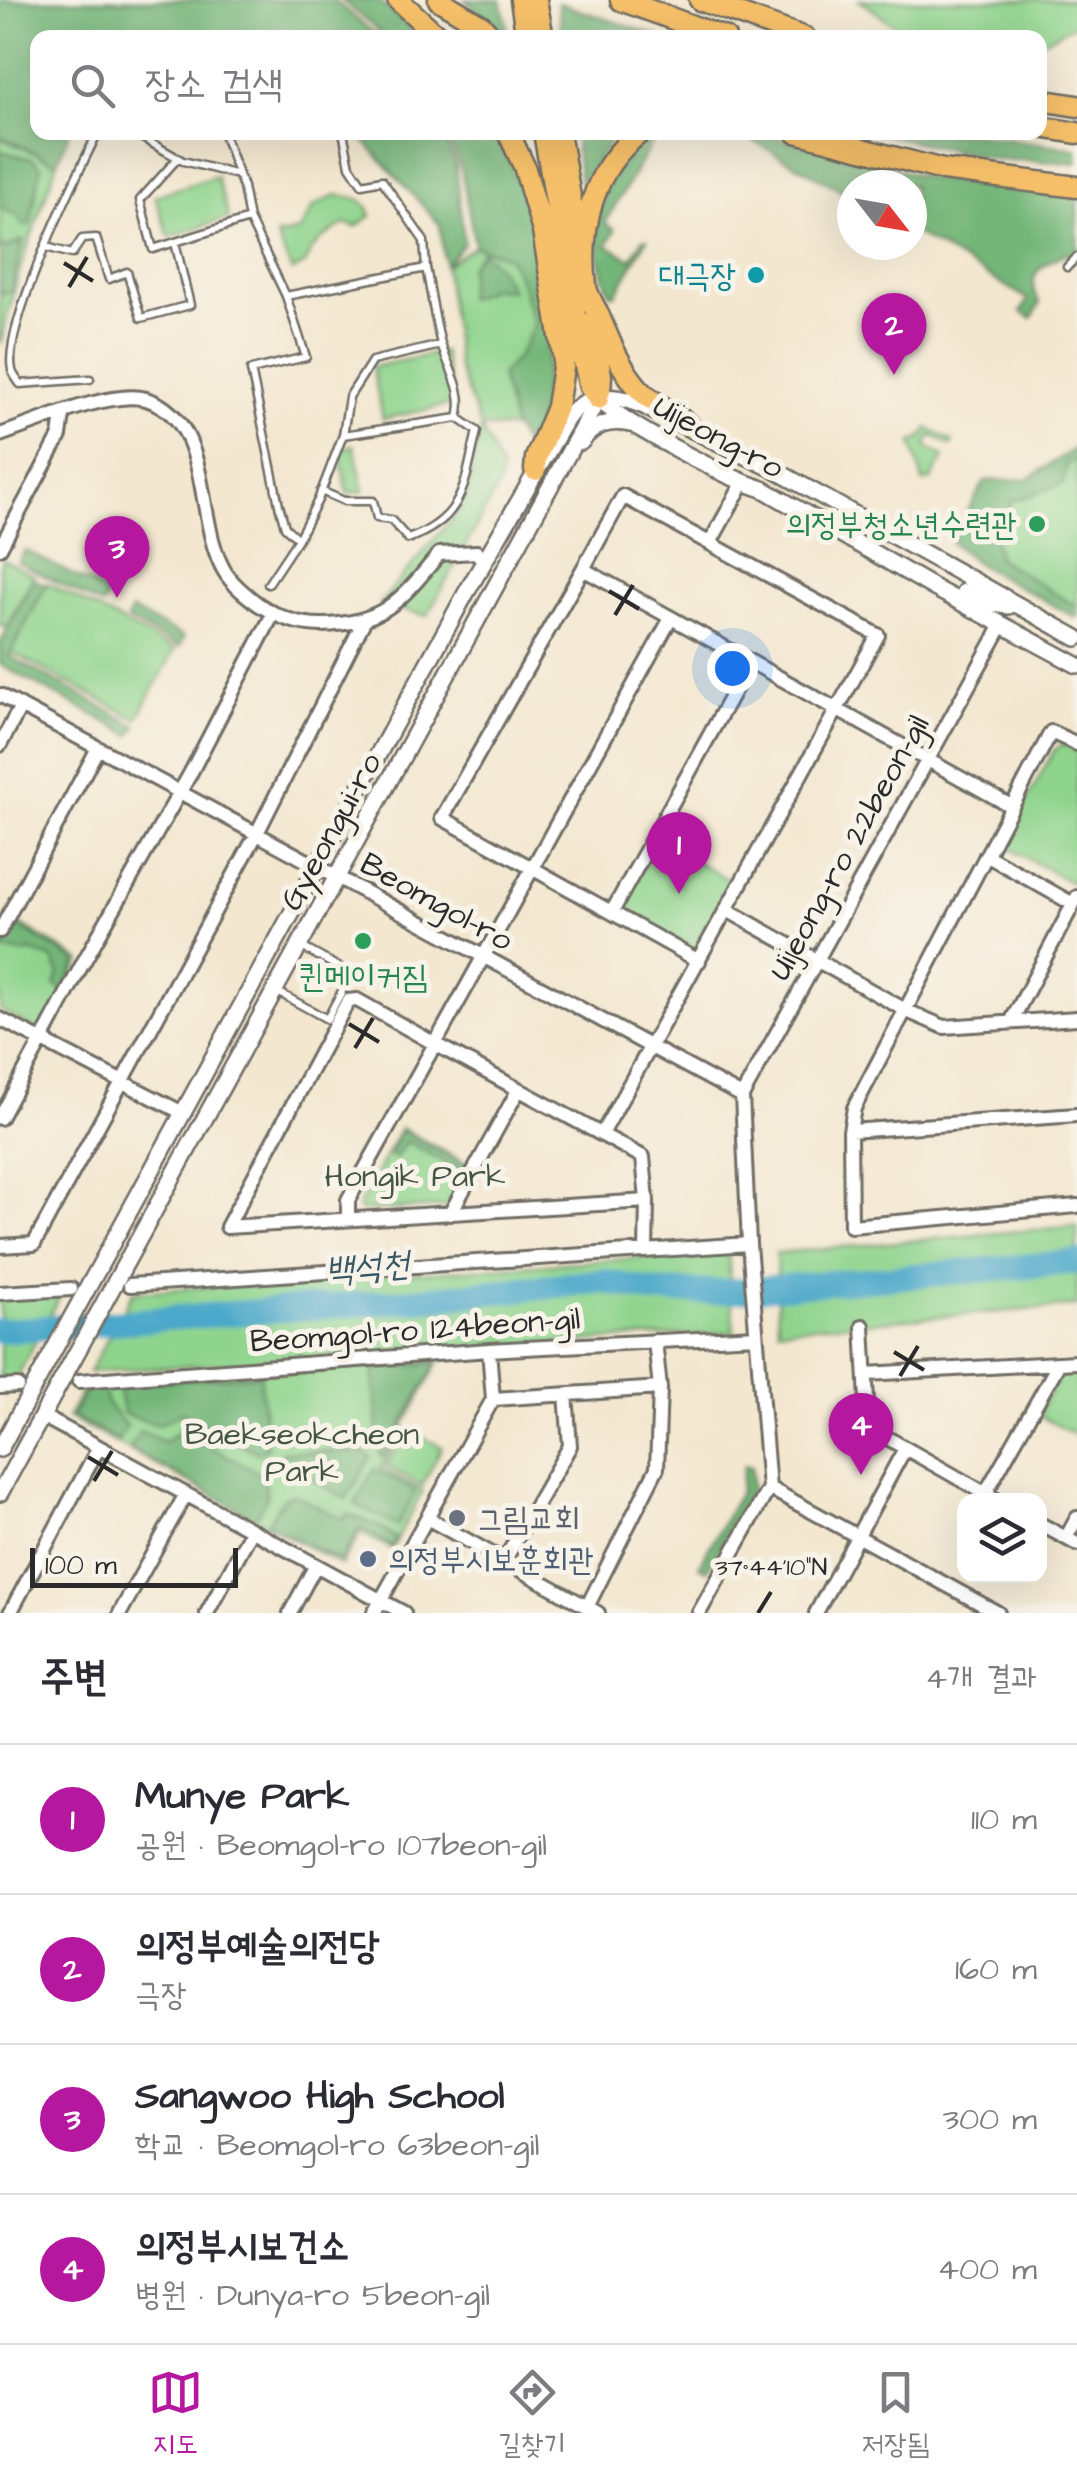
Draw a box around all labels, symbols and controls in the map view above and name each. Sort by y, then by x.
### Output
search box [30,30,1047,140]
icon: search [65,58,120,113]
text: 장소 검색 [145,59,283,111]
north arrow [837,170,927,260]
place label: 대극장 [659,254,736,299]
marker: 대극장 [745,264,767,286]
pin: 2 [862,292,926,375]
street label: Uijeong-ro [645,384,792,491]
place label: 의정부청소년수련관 [785,503,1017,548]
marker: 의정부청소년수련관 [1026,513,1048,535]
pin: 3 [84,516,150,598]
your location [707,643,758,694]
street label: Uijeong-ro 22beon-gil [758,707,941,988]
street label: Gyeongui-ro [269,745,393,919]
pin: 1 [646,812,712,894]
street label: Beomgol-ro [352,842,521,963]
marker: 퀸메이커짐 [352,930,374,952]
place label: 퀸메이커짐 [299,955,427,1000]
park label: Hongik Park [324,1154,506,1199]
water label: 백석천 [323,1239,415,1296]
street label: Beomgol-ro 124beon-gil [249,1297,582,1364]
pin: 4 [828,1392,894,1475]
park label: Baekseokcheon Park [185,1412,419,1494]
map controls [957,1493,1047,1583]
button: layers [957,1493,1047,1583]
place label: 그림교회 [477,1497,580,1542]
marker: 그림교회 [446,1507,468,1529]
place label: 의정부시보훈회관 [388,1538,594,1583]
scale bar [30,1543,238,1588]
text: 100 m [45,1546,117,1585]
marker: 의정부시보훈회관 [357,1548,379,1570]
text: 37°44'10"N [715,1550,827,1585]
text: 주변 [40,1649,108,1707]
text: 4개 결과 [925,1656,1037,1701]
text: Munye Park [135,1771,349,1823]
text: 1 [70,1797,75,1842]
text: 110 m [971,1797,1037,1842]
text: 공원 · Beomgol-ro 107beon-gil [135,1823,547,1868]
text: 의정부예술의전당 [135,1921,380,1973]
text: 2 [63,1947,82,1992]
text: 160 m [955,1947,1037,1992]
text: 극장 [135,1973,187,2018]
text: Sangwoo High School [135,2071,504,2123]
text: 3 [64,2097,81,2142]
text: 300 m [943,2097,1037,2142]
text: 학교 · Beomgol-ro 63beon-gil [135,2123,539,2168]
text: 의정부시보건소 [135,2221,349,2273]
text: 4 [62,2247,83,2292]
text: 400 m [937,2247,1037,2292]
text: 병원 · Dunya-ro 5beon-gil [135,2273,490,2318]
tab: 지도 [148,2365,203,2464]
tab: 길찾기 [498,2365,566,2464]
tab: 저장됨 [862,2365,929,2464]

